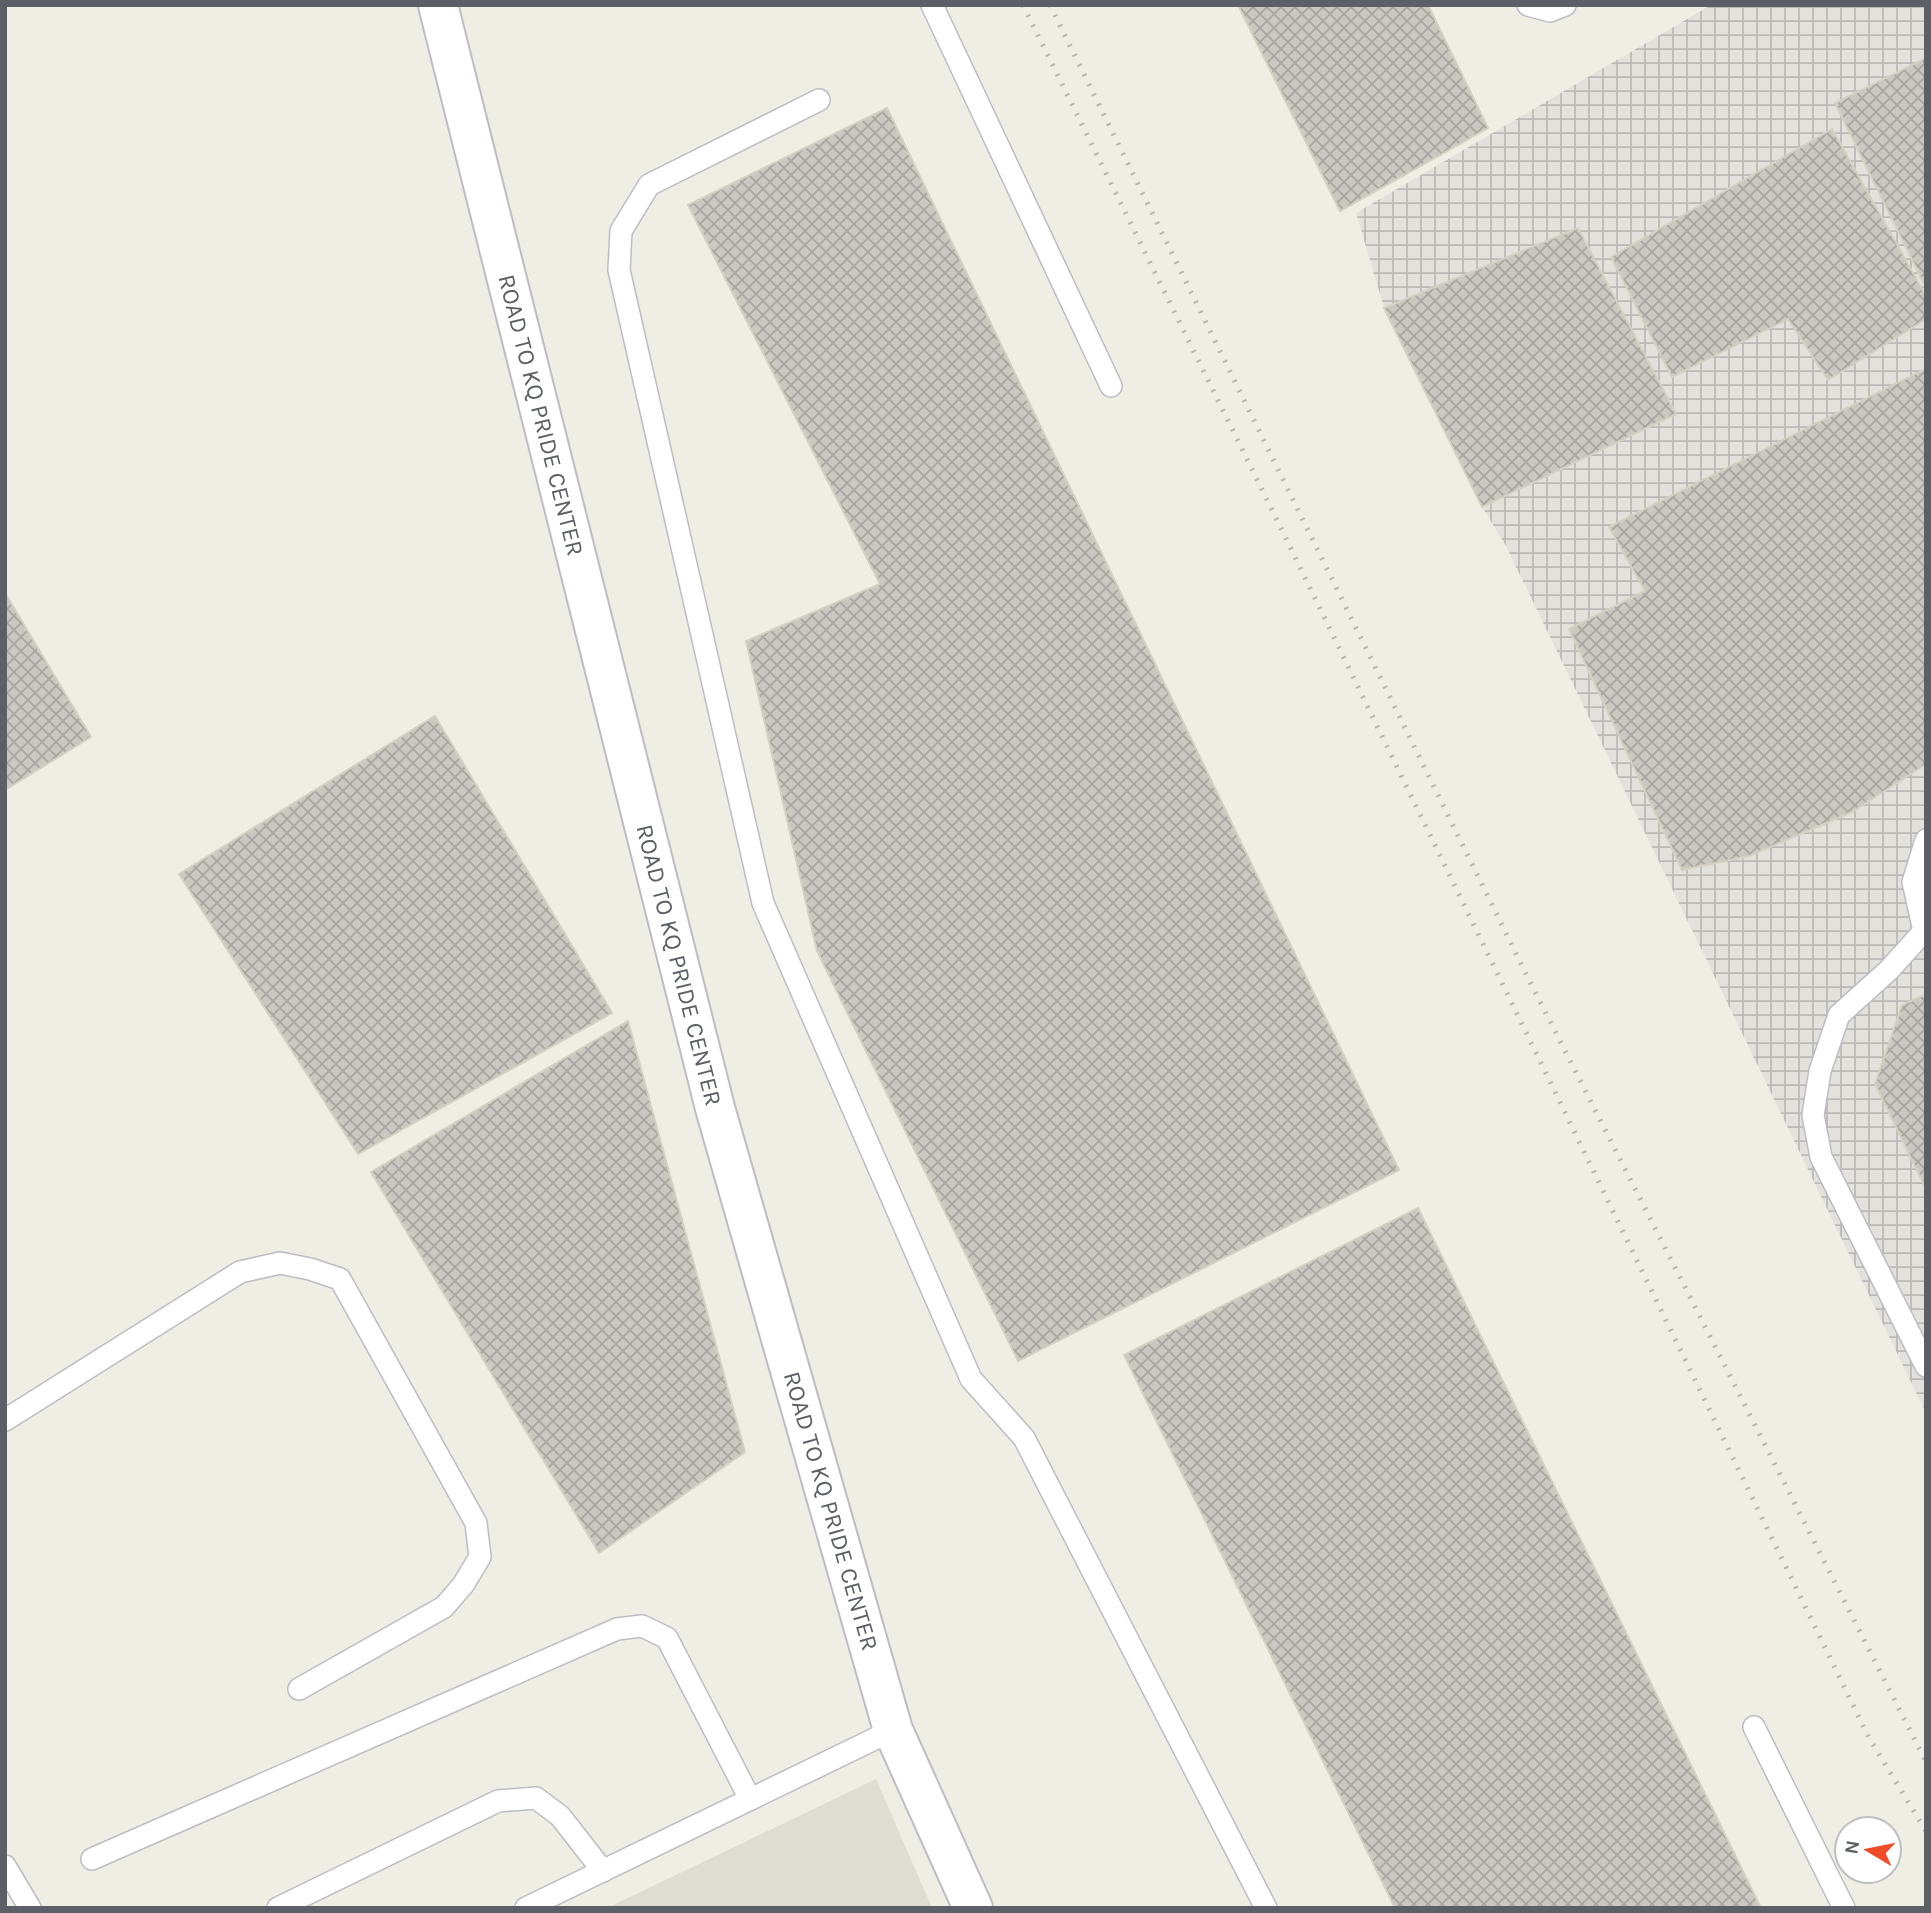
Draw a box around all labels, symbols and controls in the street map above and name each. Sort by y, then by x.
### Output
street label: ROAD TO KQ PRIDE CENTER [492,271,590,559]
street label: ROAD TO KQ PRIDE CENTER [630,821,728,1109]
street label: ROAD TO KQ PRIDE CENTER [778,1368,884,1654]
north arrow [1833,1815,1903,1885]
text: N [1840,1839,1864,1856]

